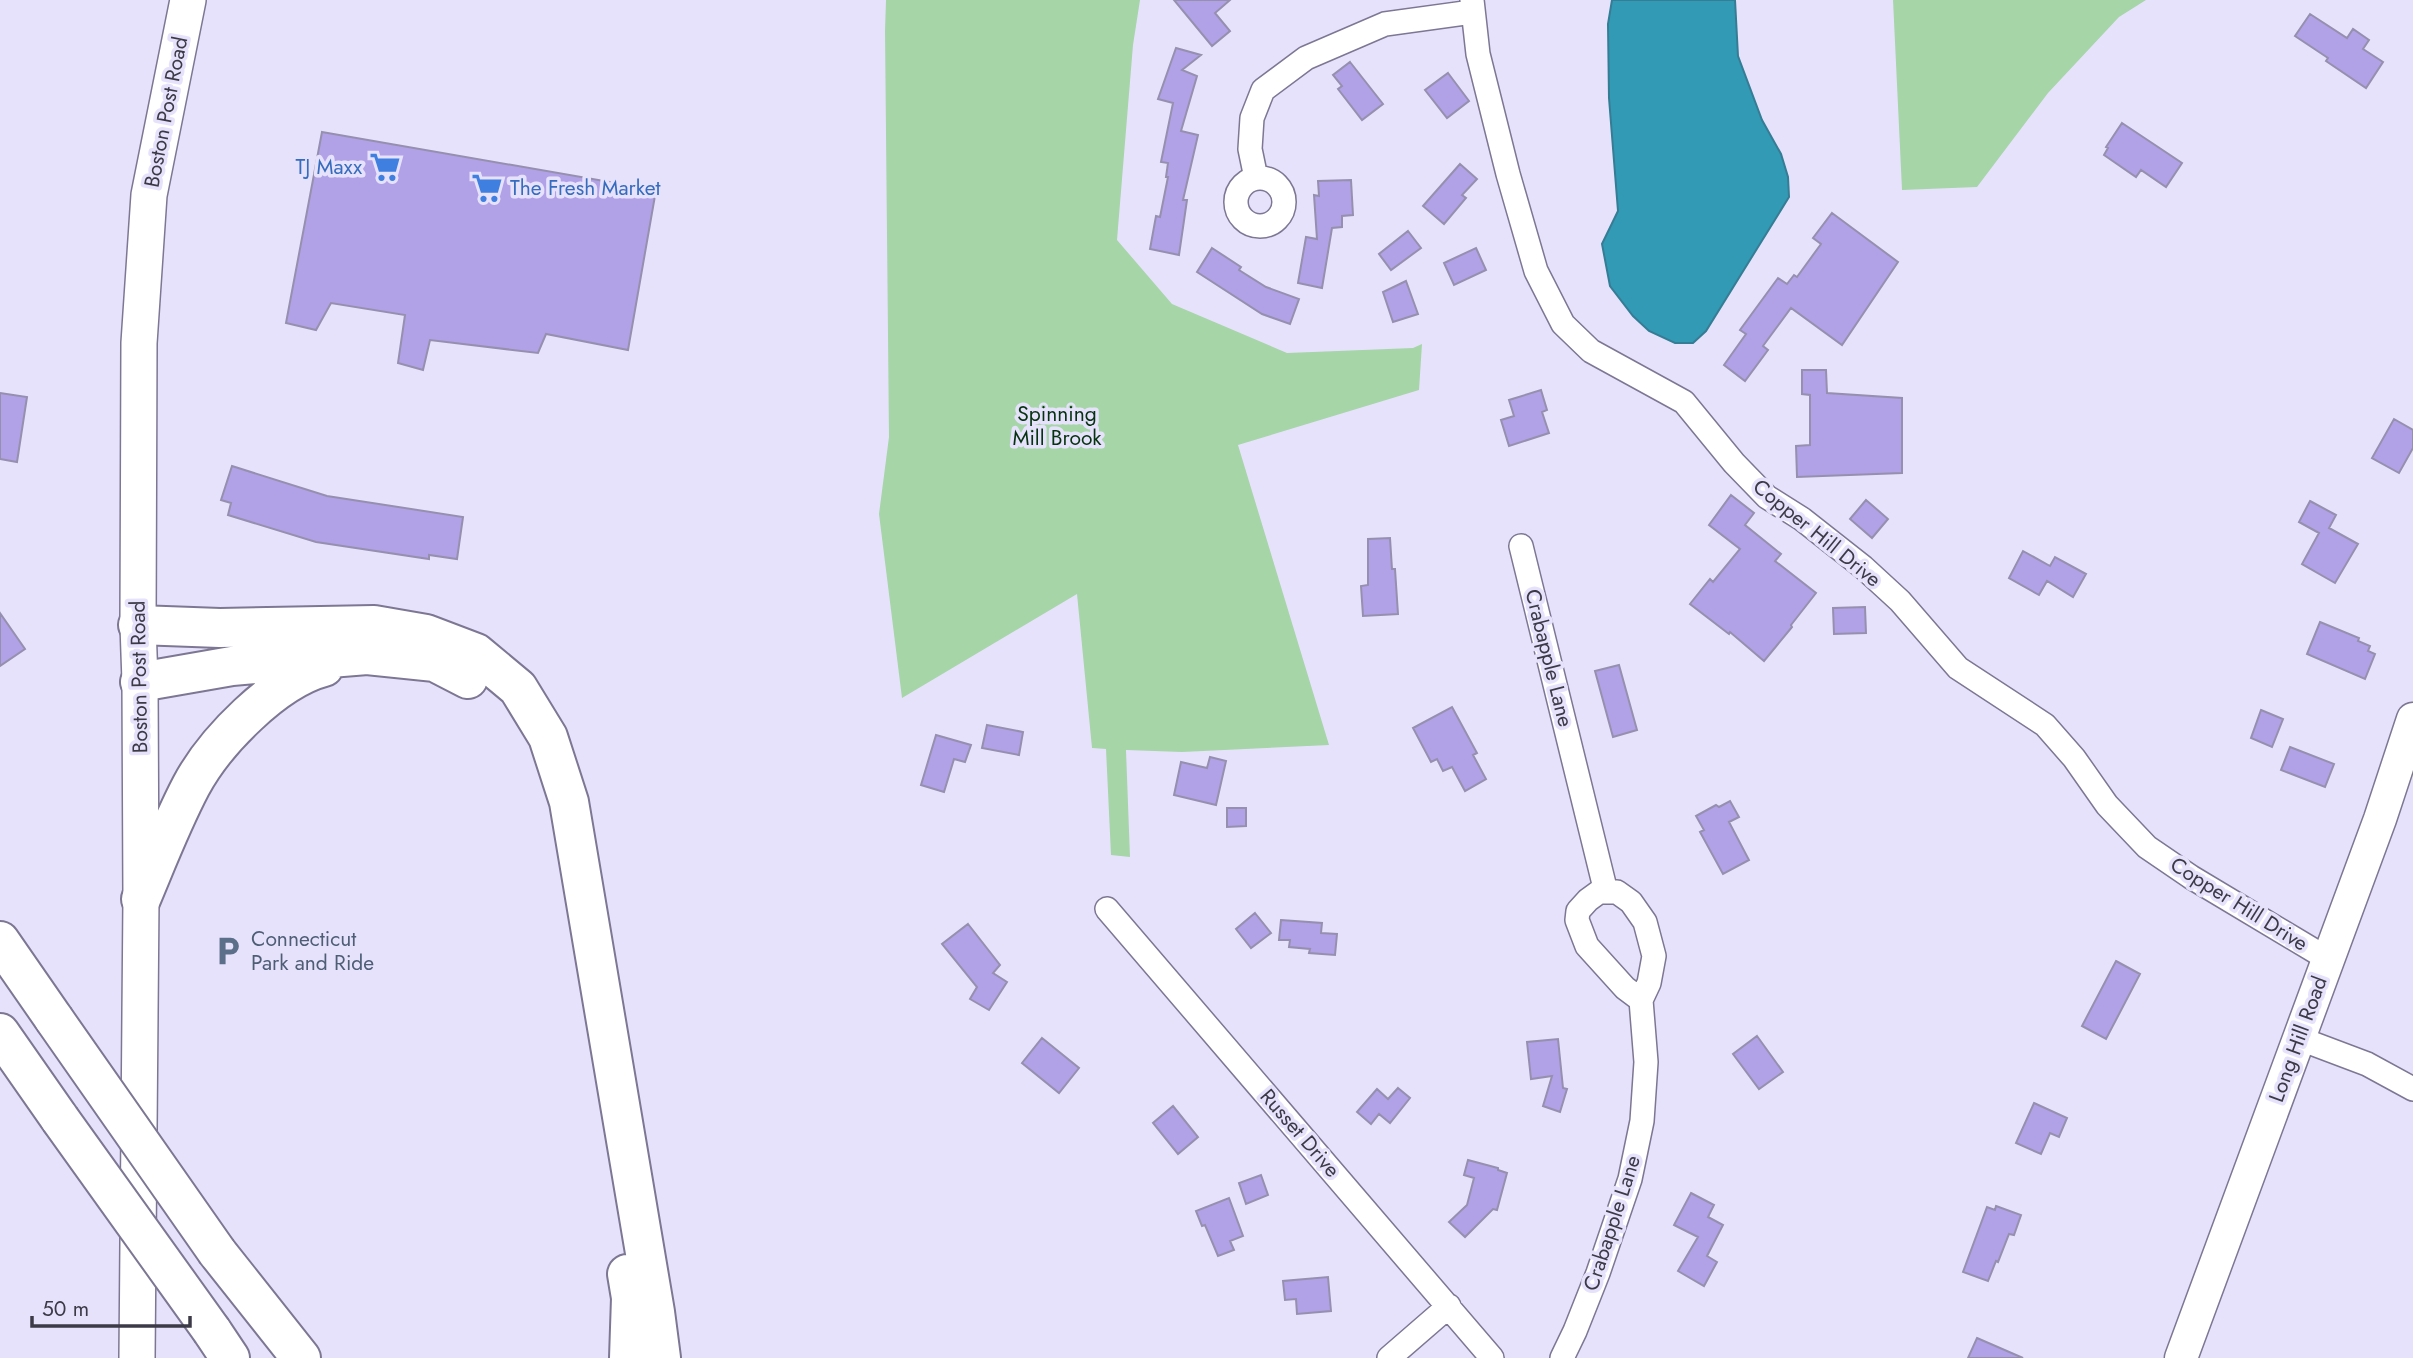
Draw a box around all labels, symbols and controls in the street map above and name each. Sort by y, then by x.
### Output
street label: Boston Post Road [137,34,195,190]
supermarket icon: TJ Maxx [368,150,402,184]
place label: TJ Maxx [296,152,362,182]
supermarket icon: The Fresh Market [470,171,504,205]
place label: The Fresh Market [510,173,661,203]
park label: Spinning Mill Brook [1012,399,1102,453]
street label: Copper Hill Drive [1746,472,1888,594]
street label: Crabapple Lane [1517,586,1581,730]
street label: Boston Post Road [123,600,155,754]
street label: Copper Hill Drive [2164,850,2314,958]
place label: Connecticut Park and Ride [251,924,374,978]
parking icon: Connecticut Park and Ride [211,934,245,968]
street label: Long Hill Road [2261,972,2335,1106]
street label: Russet Drive [1253,1082,1347,1184]
street label: Crabapple Lane [1576,1151,1648,1295]
scale bar [32,1284,189,1328]
text: 50 m [42,1294,89,1324]

